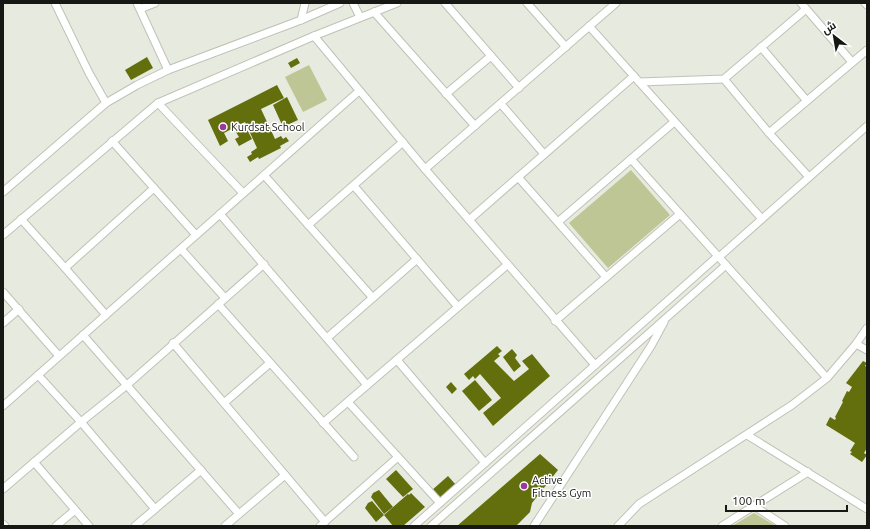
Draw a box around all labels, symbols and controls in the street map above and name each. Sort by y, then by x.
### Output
north arrow [814,16,854,56]
text: ش [820,19,839,37]
place label: Kurdsat School [231,121,305,133]
marker: Kurdsat School [218,122,228,132]
place label: Active Fitness Gym [532,474,591,499]
marker: Active Fitness Gym [519,481,529,491]
scale bar [726,487,847,513]
text: 100 m [732,494,765,507]

